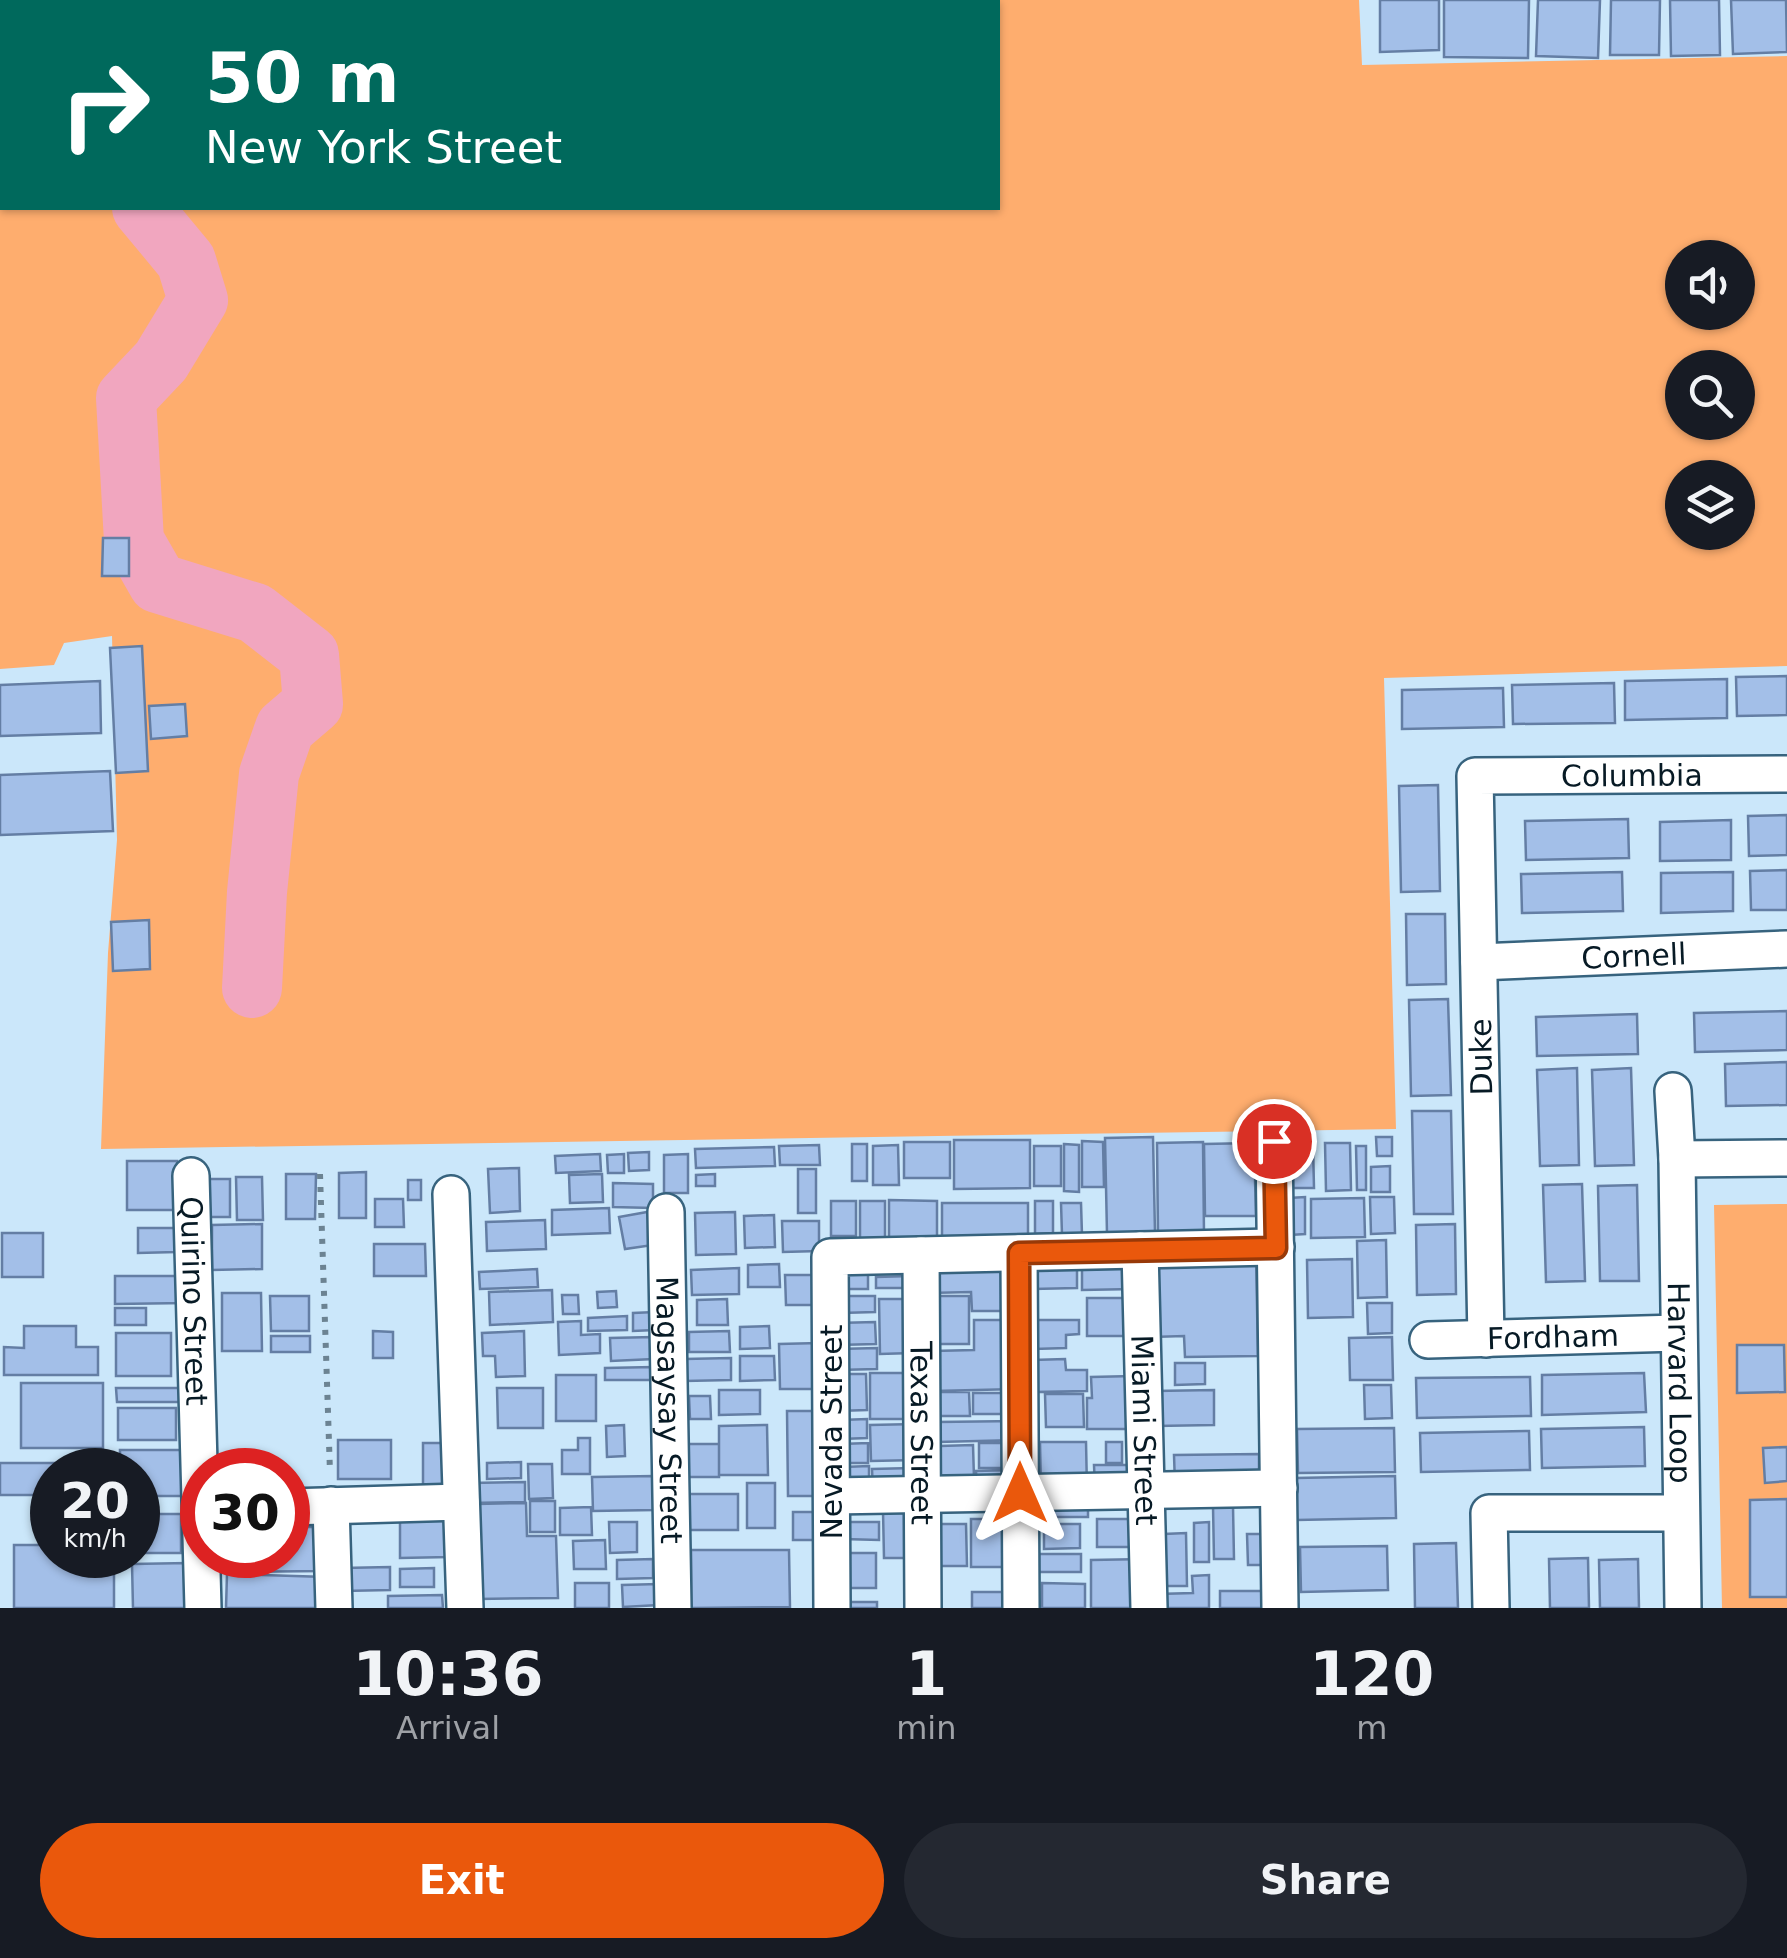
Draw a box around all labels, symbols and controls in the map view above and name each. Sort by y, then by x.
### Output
text: 50 m [205,37,400,119]
icon: right [40,40,170,170]
text: New York Street [205,121,562,174]
map controls [1665,240,1755,550]
button: sound [1665,240,1755,330]
button: search [1665,350,1755,440]
button: layers [1665,460,1755,550]
street label: Columbia [1561,757,1703,793]
street label: Cornell [1581,936,1687,975]
street label: Duke [1463,1018,1499,1096]
pin [1232,1099,1317,1184]
icon: arrive [1247,1114,1302,1169]
street label: Quirino Street [174,1196,215,1407]
street label: Magsaysay Street [650,1276,689,1544]
street label: Harvard Loop [1661,1282,1699,1484]
street label: Fordham [1486,1317,1619,1356]
street label: Nevada Street [814,1324,849,1540]
street label: Miami Street [1125,1334,1164,1526]
street label: Texas Street [904,1340,940,1525]
position arrow [968,1441,1072,1545]
speed limit sign: 30 [180,1448,310,1578]
text: 20 [60,1472,130,1530]
text: km/h [63,1524,127,1553]
text: 10:36 [353,1639,544,1709]
text: 1 [905,1639,947,1709]
text: 120 [1309,1639,1434,1709]
text: Arrival [396,1709,500,1747]
text: min [896,1709,957,1747]
text: m [1356,1709,1387,1747]
button: Exit [40,1823,884,1938]
button: Share [904,1823,1747,1938]

